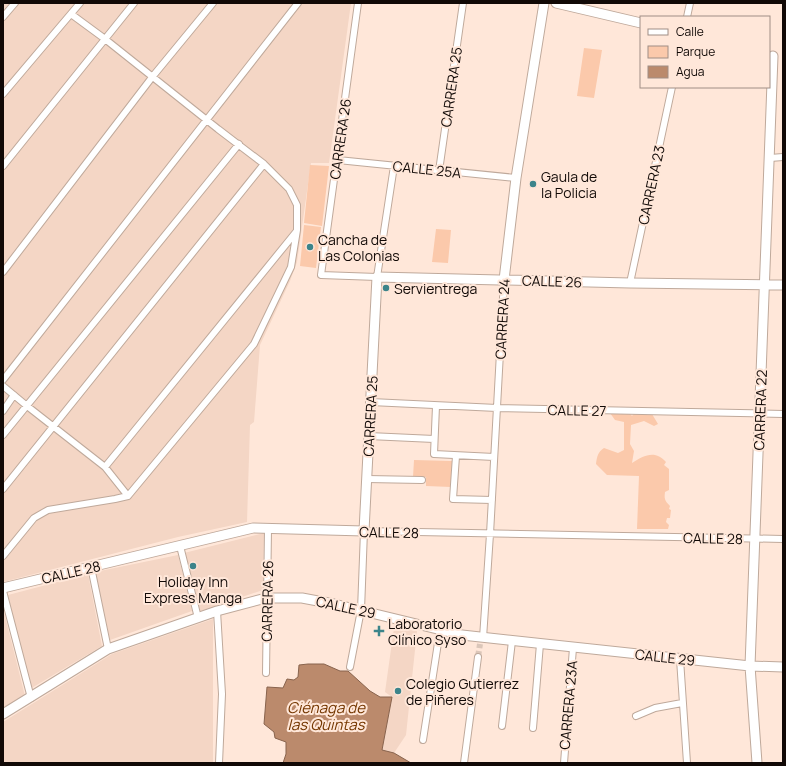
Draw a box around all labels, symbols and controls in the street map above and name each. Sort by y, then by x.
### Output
legend [640,16,770,88]
text: Calle [676,23,704,40]
text: Parque [676,43,715,60]
street label: CARRERA 25 [436,46,466,128]
text: Agua [676,63,705,80]
street label: CARRERA 26 [325,97,355,181]
street label: CARRERA 23 [633,144,669,226]
street label: CALLE 25A [392,156,462,182]
place label: Gaula de la Policia [541,167,597,202]
marker: Gaula de la Policia [528,179,538,189]
place label: Cancha de Las Colonias [318,230,400,265]
marker: Cancha de Las Colonias [305,242,315,252]
street label: CALLE 26 [522,270,582,292]
street label: CARRERA 24 [490,278,514,360]
place label: Servientrega [394,279,477,298]
marker: Servientrega [381,283,391,293]
street label: CARRERA 22 [749,369,771,451]
street label: CARRERA 25 [358,375,382,457]
street label: CALLE 27 [547,400,607,420]
street label: CALLE 28 [359,522,419,542]
street label: CALLE 28 [683,528,743,548]
street label: CALLE 28 [40,556,102,588]
street label: CARRERA 26 [257,560,277,642]
marker: Holiday Inn Express Manga [188,561,198,571]
place label: Holiday Inn Express Manga [144,572,242,607]
street label: CALLE 29 [315,591,377,623]
place label: Laboratorio Clínico Syso [388,614,466,649]
marker: Laboratorio Clínico Syso [373,625,385,637]
street label: CALLE 29 [634,644,696,670]
street label: CARRERA 23A [555,660,581,750]
place label: Colegio Gutierrez de Piñeres [406,674,519,709]
marker: Colegio Gutierrez de Piñeres [393,686,403,696]
water label: Ciénaga de las Quintas [287,697,366,735]

